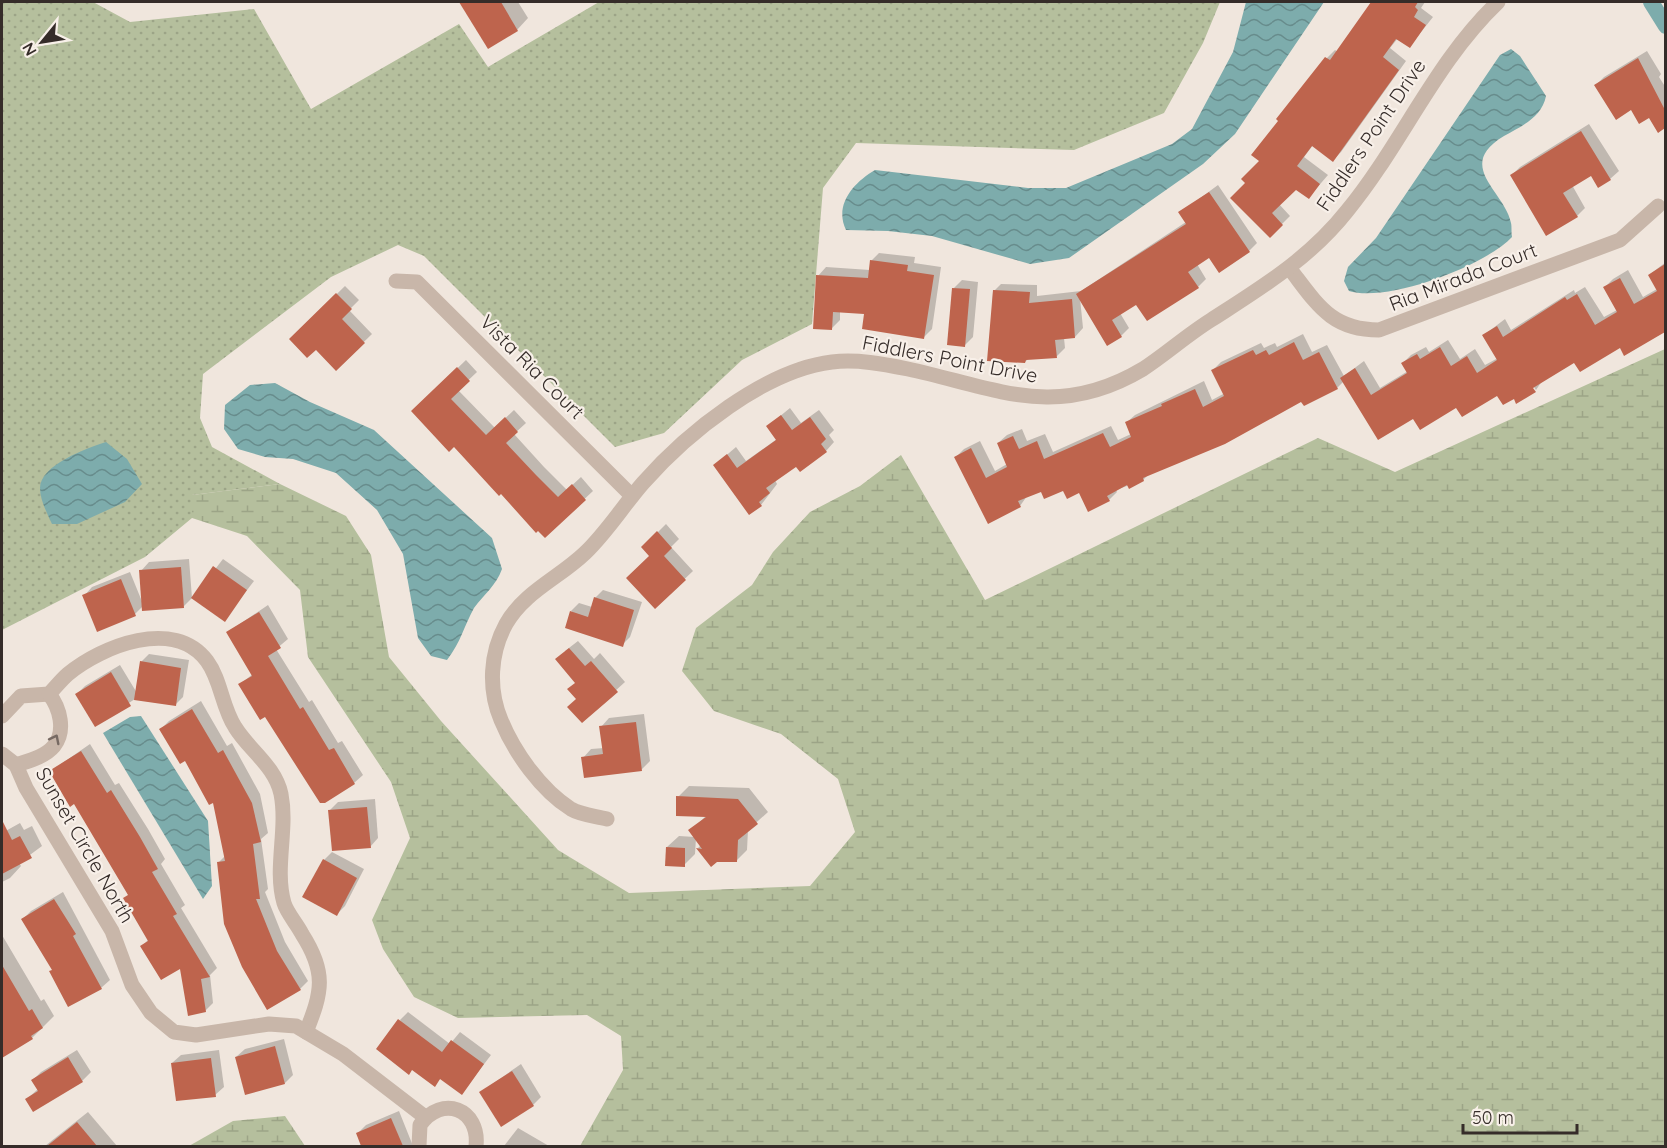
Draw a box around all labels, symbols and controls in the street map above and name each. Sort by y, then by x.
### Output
north arrow [12,12,72,72]
text: N [17,39,41,60]
street label: Fiddlers Point Drive [1310,54,1431,216]
street label: Ria Mirada Court [1385,237,1540,316]
street label: Vista Ria Court [475,309,590,424]
street label: Fiddlers Point Drive [860,329,1040,388]
one-way arrow [48,734,60,745]
street label: Sunset Circle North [31,762,140,927]
scale bar [1463,1097,1577,1135]
text: 50 m [1472,1106,1514,1129]

